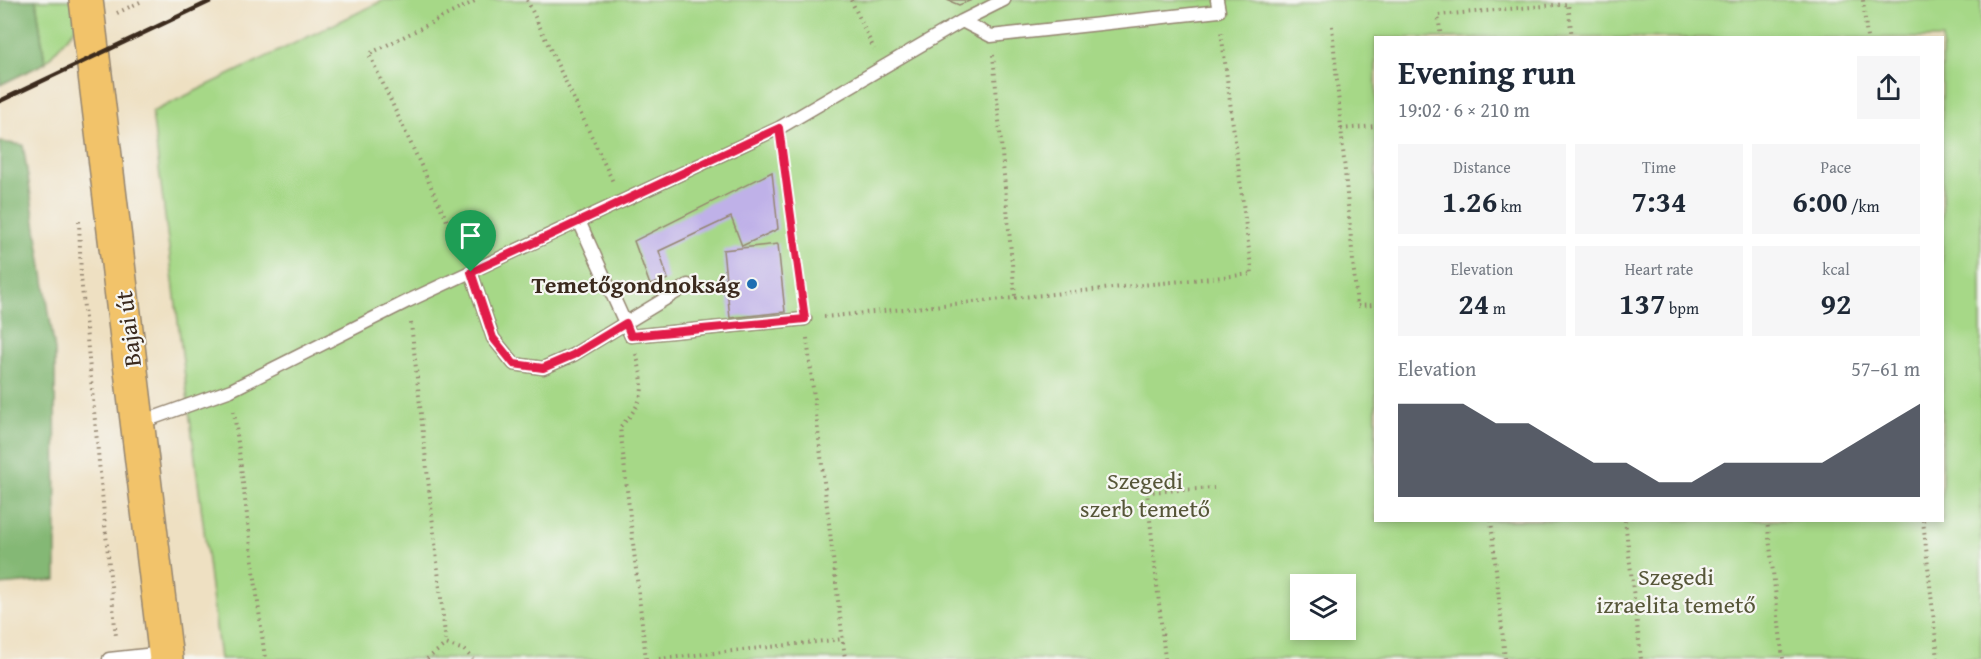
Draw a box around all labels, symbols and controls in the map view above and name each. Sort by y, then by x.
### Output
text: Evening run [1398,48,1575,96]
button: share [1857,56,1920,119]
text: 19:02 · 6 × 210 m [1398,95,1530,124]
text: Distance [1453,155,1511,179]
text: Time [1642,155,1676,179]
text: Pace [1821,155,1851,179]
text: 1.26 [1442,179,1497,223]
text: 7:34 [1631,179,1687,223]
text: 6:00 [1792,179,1847,223]
text: km [1497,194,1522,218]
text: /km [1847,194,1880,218]
pin [445,210,496,272]
icon: arrive [454,219,487,252]
text: Elevation [1451,257,1513,281]
text: Heart rate [1625,257,1693,281]
text: kcal [1822,257,1850,281]
place label: Temetőgondnokság [532,267,740,302]
marker: Temetőgondnokság [745,277,759,291]
text: 24 [1458,281,1489,325]
text: 137 [1619,281,1666,325]
text: 92 [1820,281,1852,325]
street label: Bajai út [106,289,150,369]
text: m [1489,296,1506,320]
text: bpm [1666,296,1699,320]
text: Elevation [1398,354,1476,383]
text: 57–61 m [1851,354,1920,383]
park label: Szegedi szerb temető [1080,463,1210,526]
park label: Szegedi izraelita temető [1596,559,1756,622]
map controls [1290,574,1356,640]
button: layers [1290,574,1356,640]

